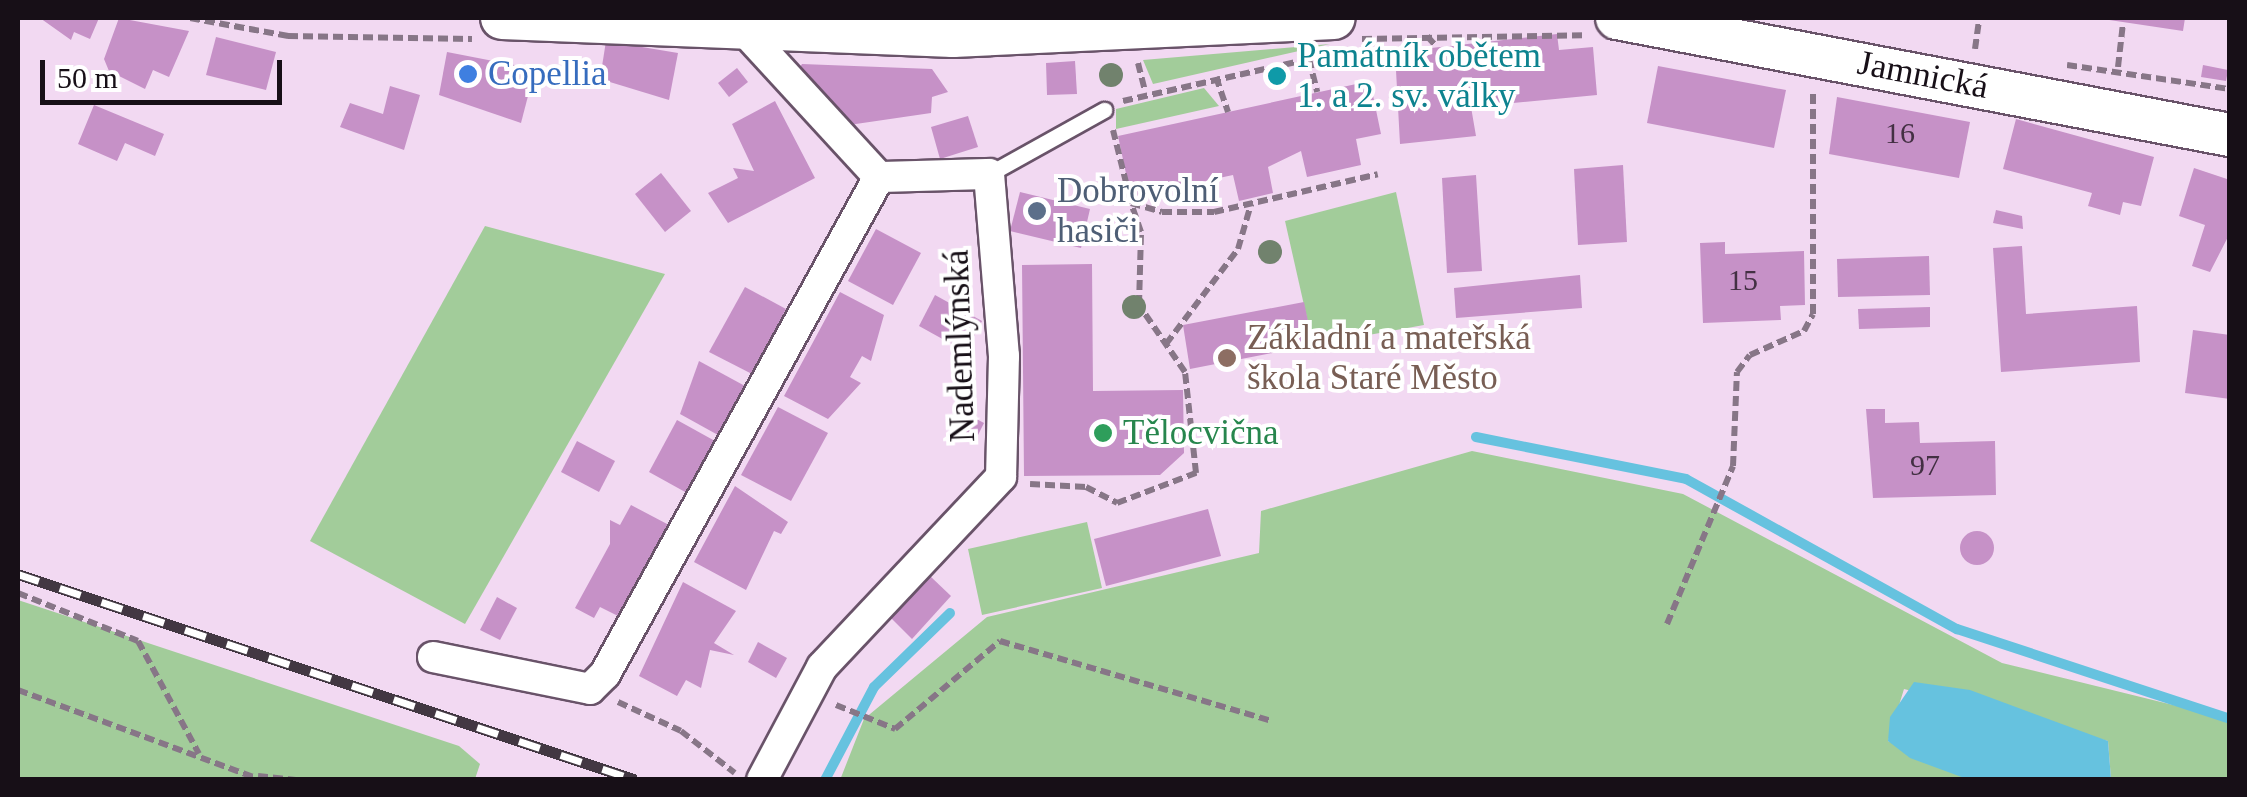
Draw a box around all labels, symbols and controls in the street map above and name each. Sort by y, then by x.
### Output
place label: Památník obětem 1. a 2. sv. války [1297,35,1541,117]
scale bar [45,40,288,102]
street label: Jamnická [1854,42,1992,108]
place label: Copellia [488,53,607,95]
text: 50 m [57,61,118,94]
marker: Copellia [457,63,479,85]
marker: Památník obětem 1. a 2. sv. války [1266,65,1288,87]
house number: 16 [1885,115,1915,151]
place label: Dobrovolní hasiči [1057,170,1218,252]
marker: Dobrovolní hasiči [1026,200,1048,222]
street label: Nademlýnská [936,249,984,443]
house number: 15 [1728,262,1758,298]
place label: Základní a mateřská škola Staré Město [1247,317,1531,399]
marker: Základní a mateřská škola Staré Město [1216,347,1238,369]
place label: Tělocvična [1123,412,1278,454]
marker: Tělocvična [1092,422,1114,444]
house number: 97 [1910,447,1940,483]

